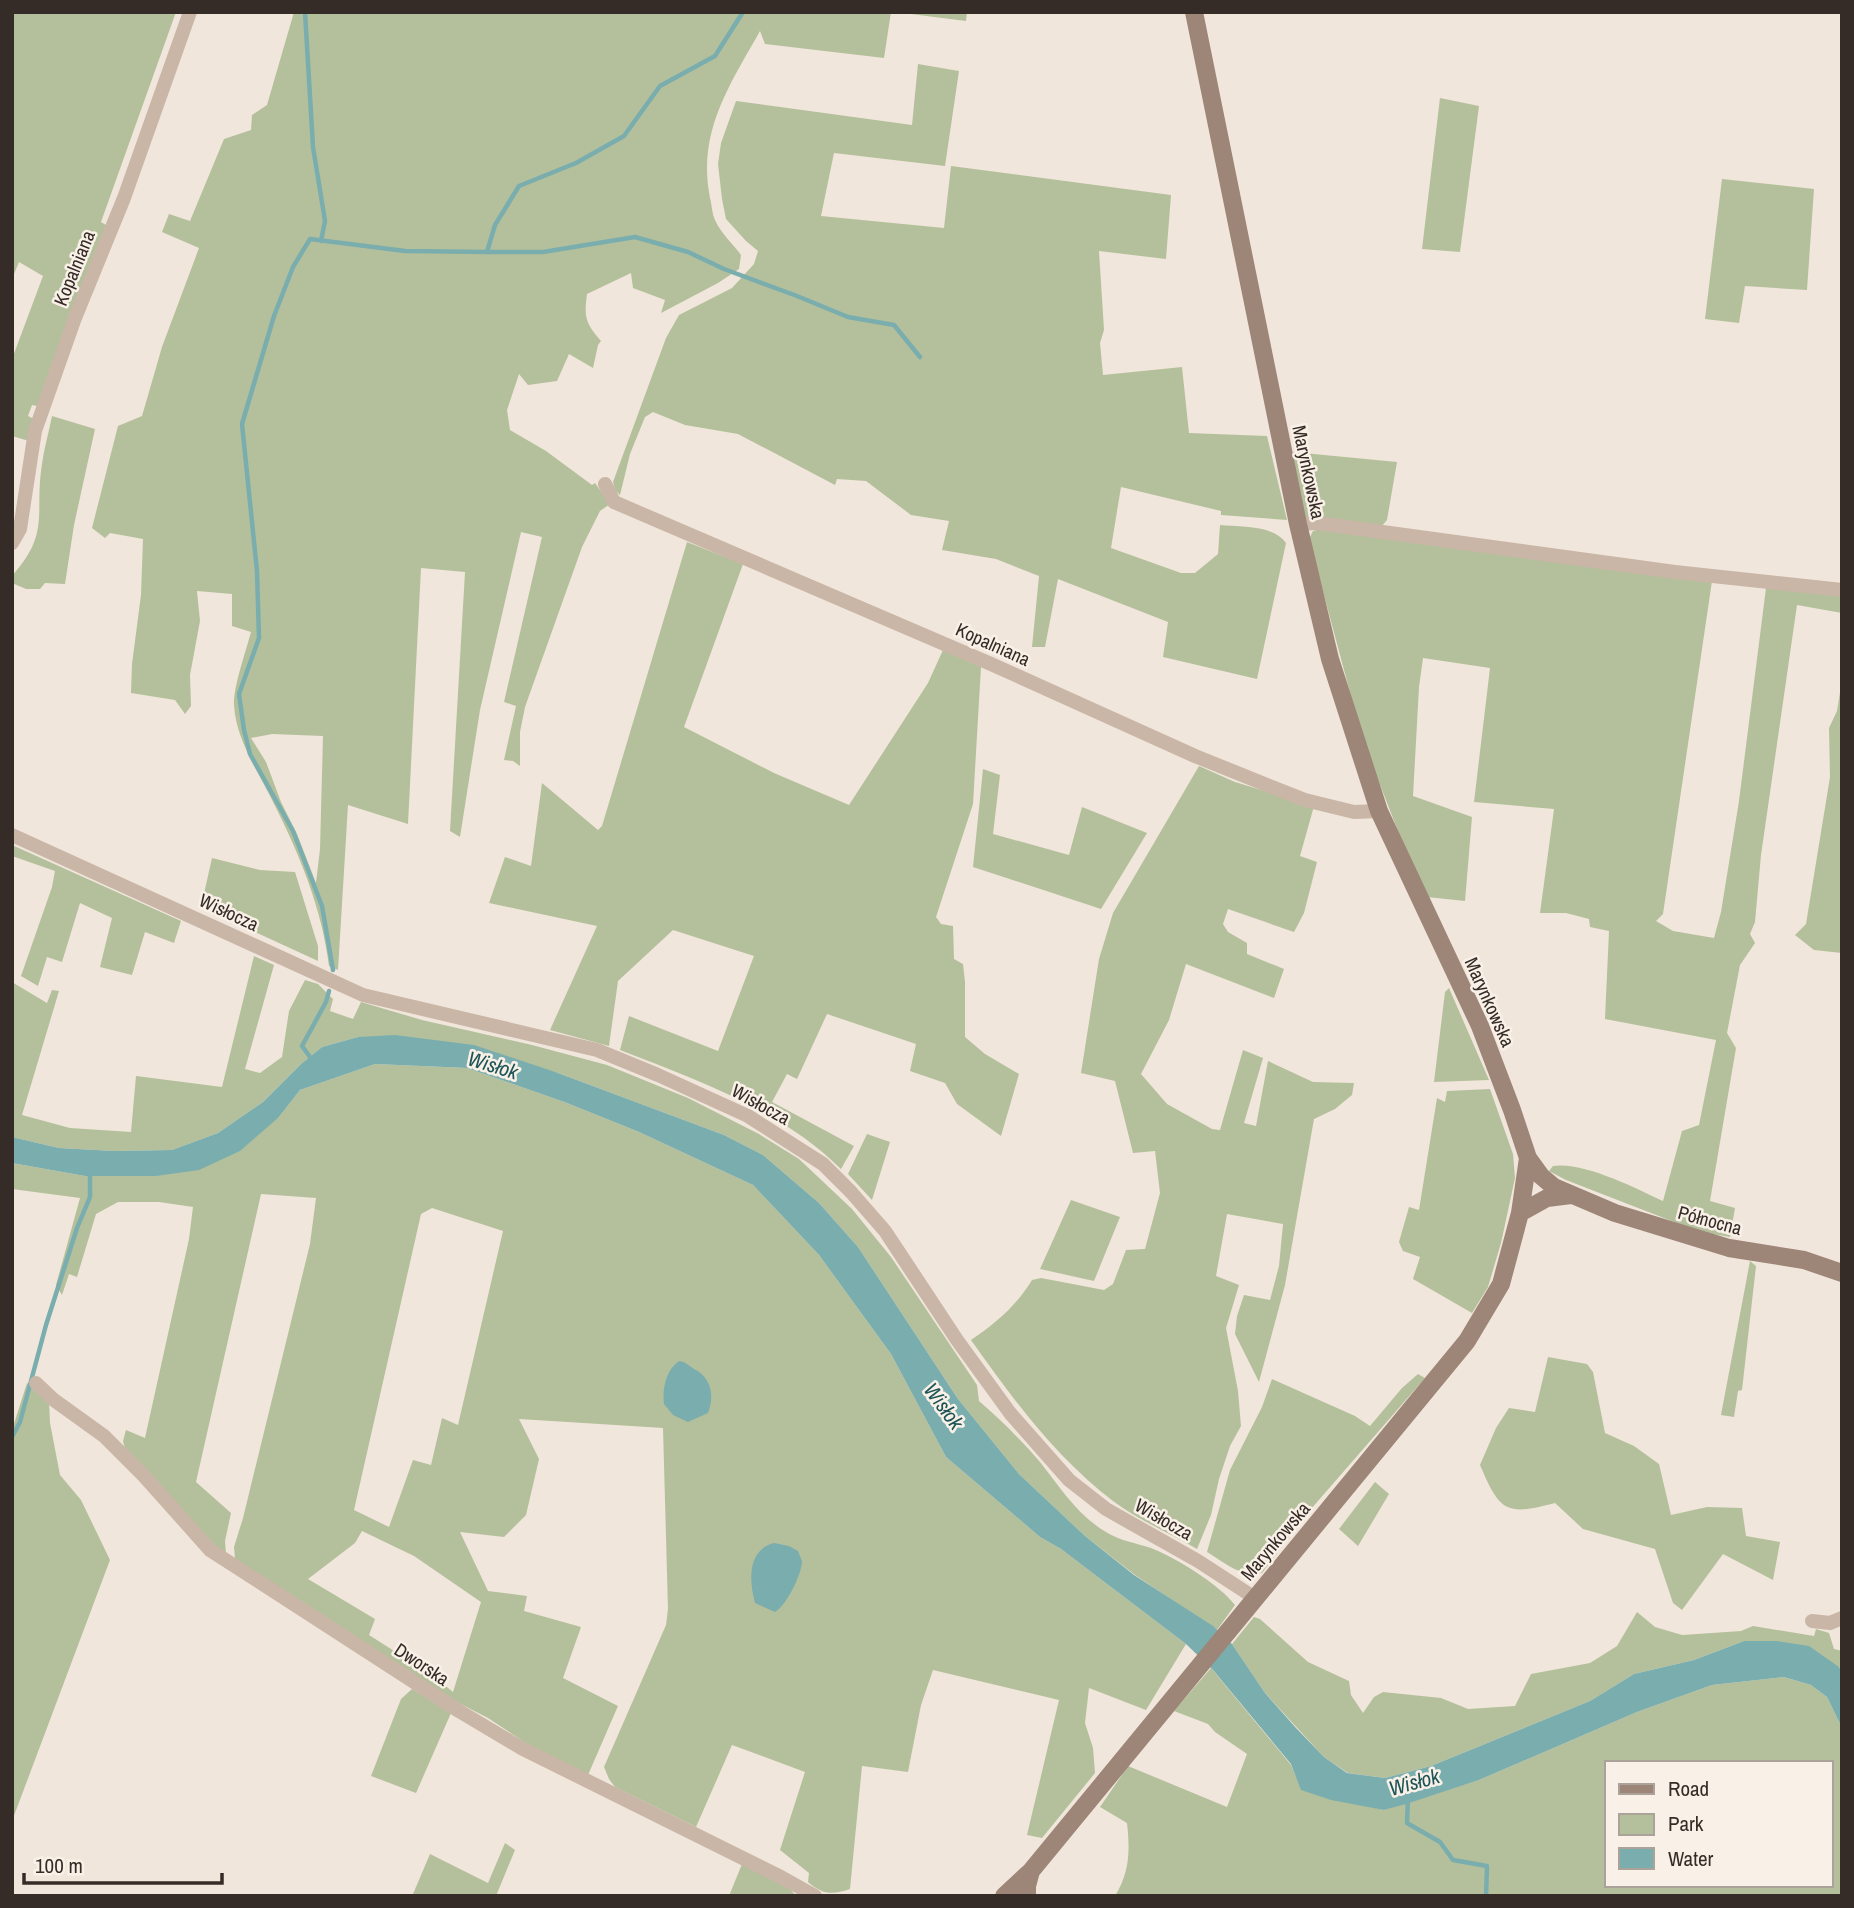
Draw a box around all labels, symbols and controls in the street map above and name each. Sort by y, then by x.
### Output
street label: Kopalniana [47,226,101,309]
street label: Marynkowska [1286,423,1332,522]
street label: Kopalniana [952,616,1035,672]
street label: Wisłocza [195,887,263,937]
street label: Marynkowska [1459,953,1521,1051]
water label: Wisłok [464,1044,523,1087]
street label: Wisłocza [727,1077,795,1131]
street label: Północna [1675,1199,1745,1241]
water label: Wisłok [917,1377,972,1436]
street label: Wisłocza [1130,1492,1198,1546]
street label: Marynkowska [1234,1496,1316,1586]
street label: Dworska [390,1637,455,1692]
water label: Wisłok [1385,1761,1444,1803]
legend [1605,1761,1833,1887]
text: Road [1668,1774,1709,1803]
text: Park [1668,1809,1704,1838]
scale bar [24,1842,222,1886]
text: Water [1668,1844,1714,1873]
text: 100 m [35,1851,83,1880]

